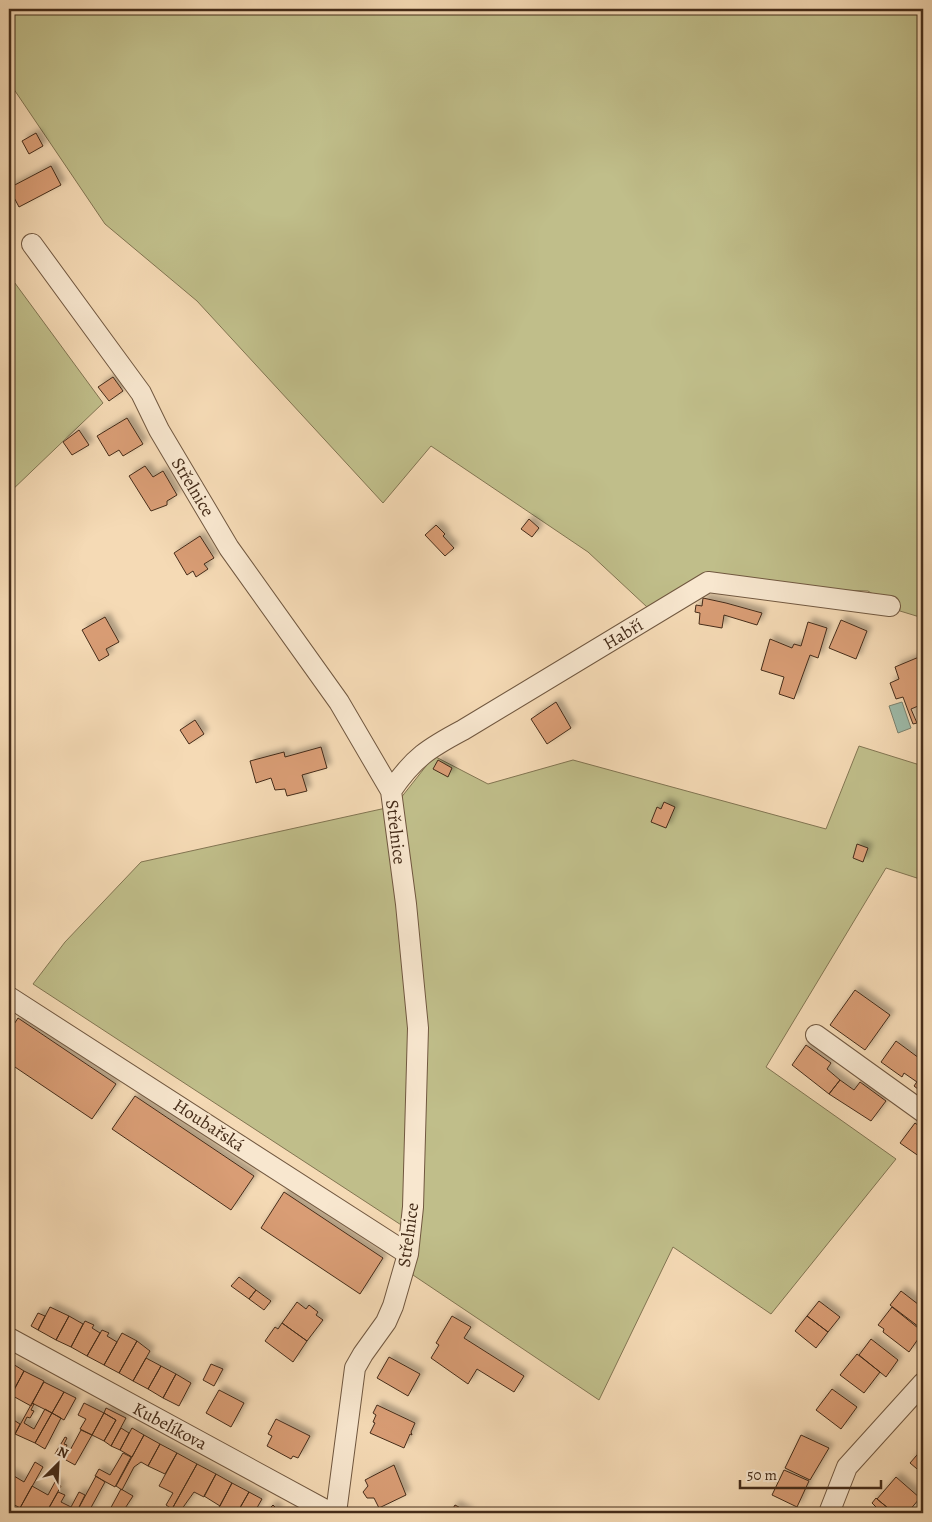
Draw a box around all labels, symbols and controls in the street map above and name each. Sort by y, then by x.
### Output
street label: Střelnice [166,453,220,521]
street label: Habří [599,613,647,655]
street label: Střelnice [380,798,412,866]
street label: Houbařská [169,1093,250,1157]
street label: Střelnice [392,1201,424,1269]
street label: Kubelíkova [129,1396,212,1456]
north arrow [32,1440,82,1490]
text: N [55,1442,72,1463]
scale bar [740,1457,881,1489]
text: 50 m [747,1465,777,1485]

